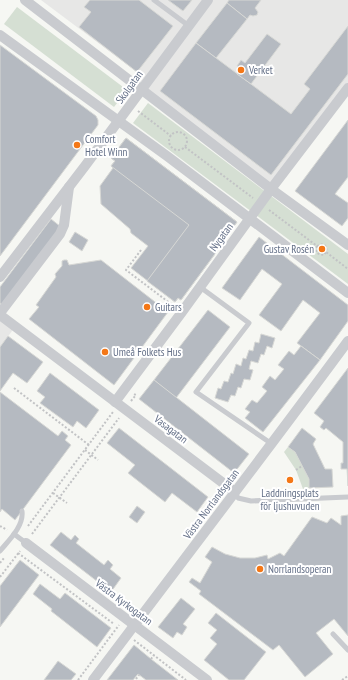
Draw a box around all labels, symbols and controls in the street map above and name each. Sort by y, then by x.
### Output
place label: Verket [248,63,273,77]
marker: Verket [236,65,246,75]
street label: Skolgatan [112,68,146,106]
place label: Comfort Hotel Winn [85,132,127,159]
marker: Comfort Hotel Winn [72,140,82,150]
street label: Nygatan [206,220,236,254]
place label: Gustav Rosén [264,242,314,256]
marker: Gustav Rosén [317,244,327,254]
place label: Guitars [155,300,182,314]
marker: Guitars [142,302,152,312]
place label: Umeå Folkets Hus [113,345,181,359]
marker: Umeå Folkets Hus [100,347,110,357]
street label: Vasagatan [151,411,191,446]
street label: Västra Norrlandsgatan [180,466,242,543]
marker: Laddningsplats för ljushuvuden [285,475,295,485]
place label: Laddningsplats för ljushuvuden [260,486,320,513]
place label: Norrlandsoperan [268,562,331,576]
marker: Norrlandsoperan [255,564,265,574]
street label: Västra Kyrkogatan [92,575,155,628]

